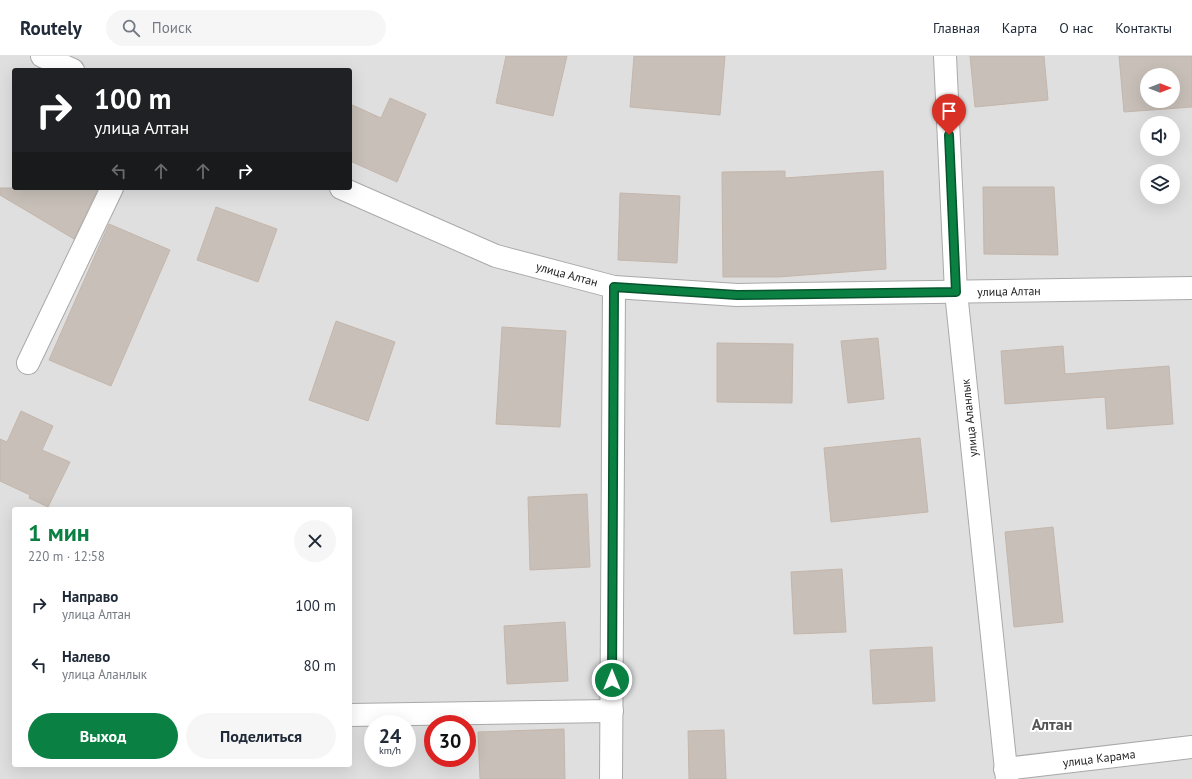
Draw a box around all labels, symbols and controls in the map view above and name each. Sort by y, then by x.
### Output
search box [106,10,386,46]
text: Routely [20,16,82,40]
icon: search [120,17,142,39]
text: Поиск [152,18,192,37]
text: Главная [933,19,980,37]
text: Карта [1002,19,1037,37]
text: О нас [1059,19,1093,37]
text: Контакты [1115,19,1172,37]
north arrow [1140,68,1180,108]
map controls [1140,68,1180,204]
text: 100 m [94,80,171,117]
icon: right [28,84,80,136]
pin [932,94,966,135]
icon: arrive [938,100,960,122]
text: улица Алтан [94,116,189,139]
button: sound [1140,116,1180,156]
icon: left [108,160,130,182]
icon: ahead [150,160,172,182]
icon: ahead [192,160,214,182]
icon: right [234,160,256,182]
button: layers [1140,164,1180,204]
street label: улица Алтан [534,259,600,289]
street label: улица Алтан [977,283,1041,299]
street label: улица Аланлык [957,378,981,458]
text: 1 мин [28,517,90,548]
button: close [294,520,336,562]
text: 220 m · 12:58 [28,548,105,565]
text: Направо [62,587,118,606]
icon: right [28,594,50,616]
text: 100 m [295,596,336,615]
text: улица Алтан [62,606,131,623]
text: Налево [62,647,110,666]
icon: left [28,654,50,676]
text: 80 m [303,656,336,675]
position arrow [591,659,633,701]
text: улица Аланлык [62,666,147,683]
button: Выход [28,713,178,759]
button: Поделиться [186,713,336,759]
district label: Алтан [1032,714,1072,734]
speed limit sign: 30 [424,715,476,767]
text: 24 [379,723,401,749]
text: km/h [379,744,401,757]
street label: улица Карама [1062,746,1136,770]

